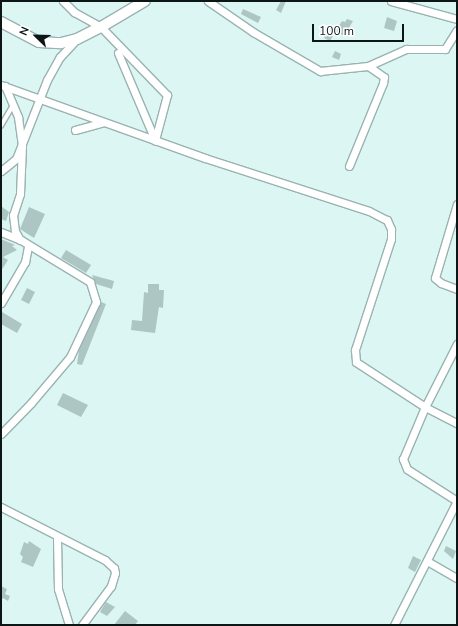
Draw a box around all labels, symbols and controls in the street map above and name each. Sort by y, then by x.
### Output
north arrow [16,16,56,56]
scale bar [314,16,406,42]
text: 100 m [319,23,354,39]
text: N [16,24,33,38]

